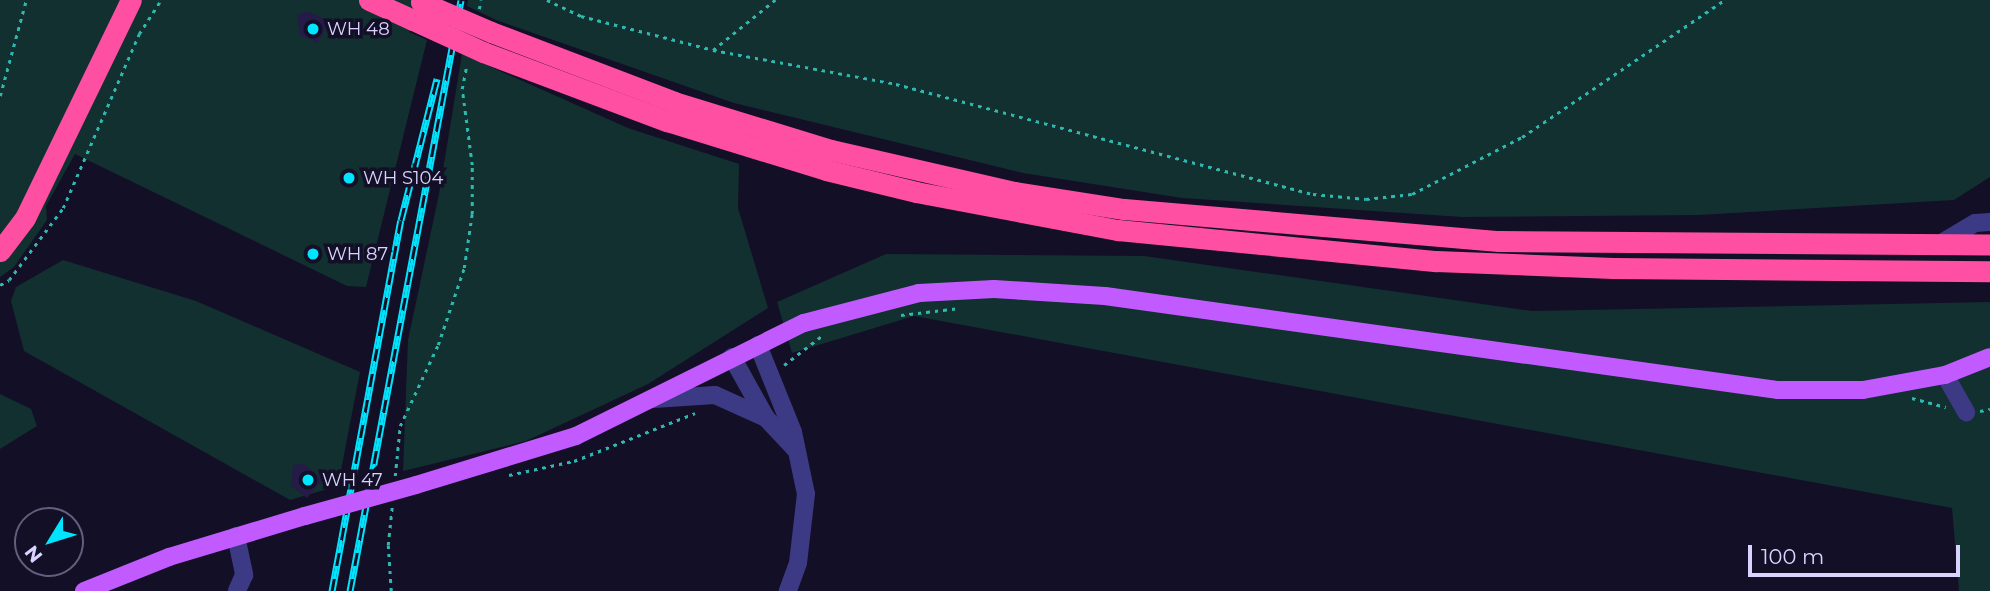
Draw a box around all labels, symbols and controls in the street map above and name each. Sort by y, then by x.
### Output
place label: WH 48 [327,18,390,40]
marker: WH 48 [305,21,321,37]
place label: WH S104 [363,167,443,189]
marker: WH S104 [341,170,357,186]
place label: WH 87 [327,243,388,265]
marker: WH 87 [305,246,321,262]
place label: WH 47 [322,469,383,491]
marker: WH 47 [300,472,316,488]
north arrow [14,507,84,577]
scale bar [1752,532,1964,576]
text: N [20,541,47,567]
text: 100 m [1761,544,1824,569]

